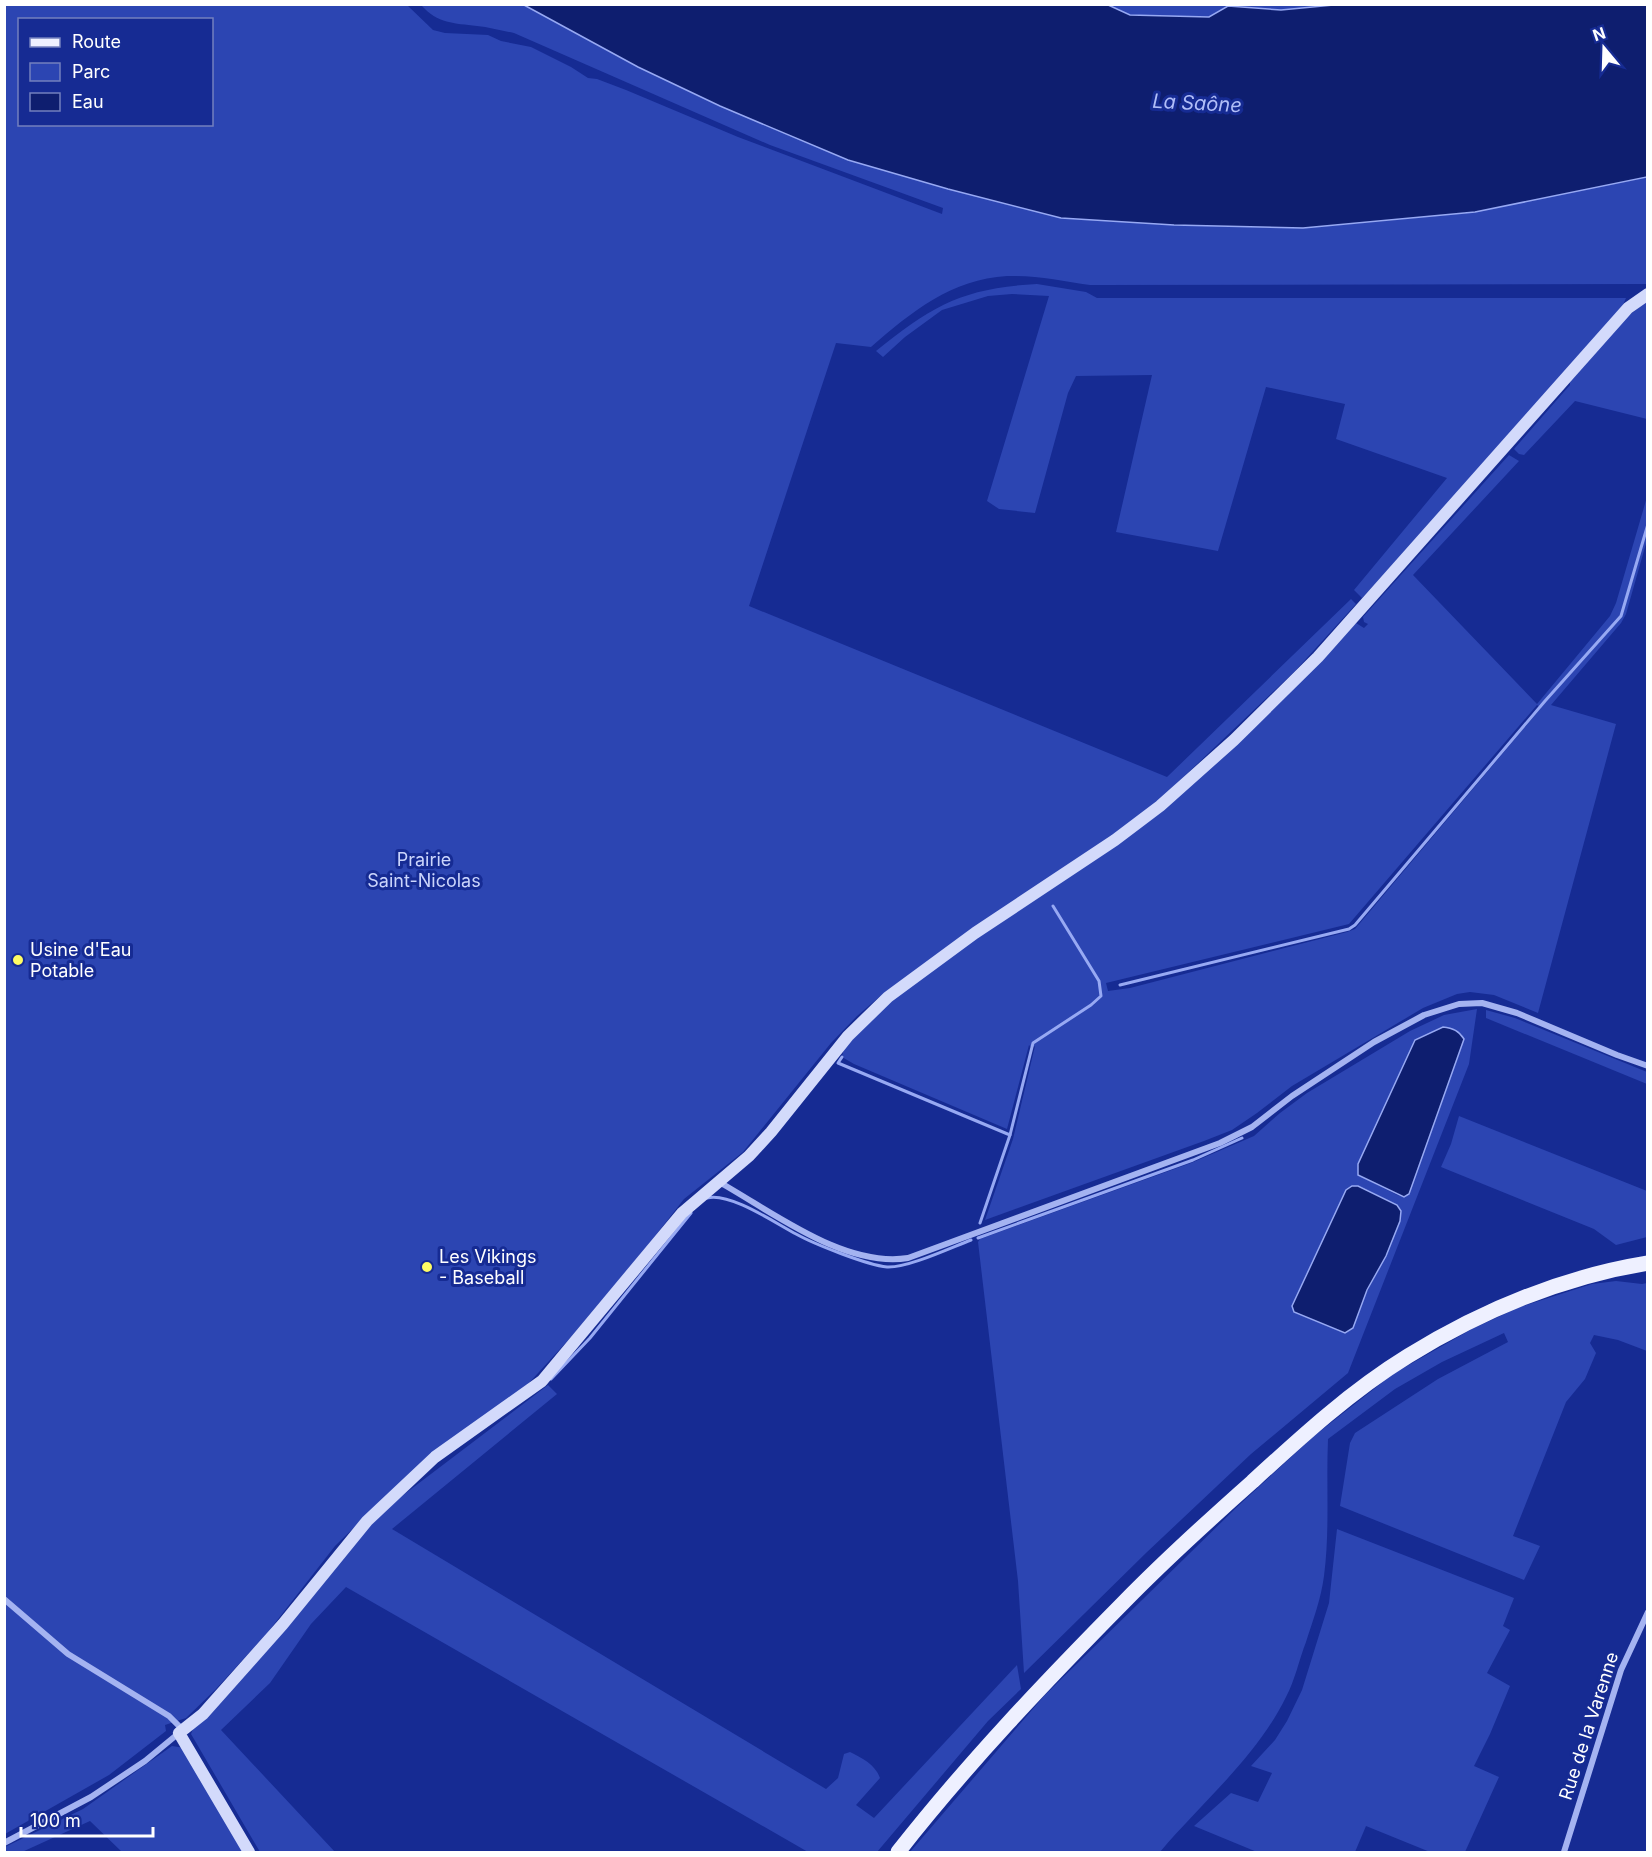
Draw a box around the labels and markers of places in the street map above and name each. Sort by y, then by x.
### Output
place label: Usine d'Eau Potable [30,939,131,981]
marker: Usine d'Eau Potable [11,953,25,967]
place label: Les Vikings - Baseball [439,1246,536,1288]
marker: Les Vikings - Baseball [420,1260,434,1274]

